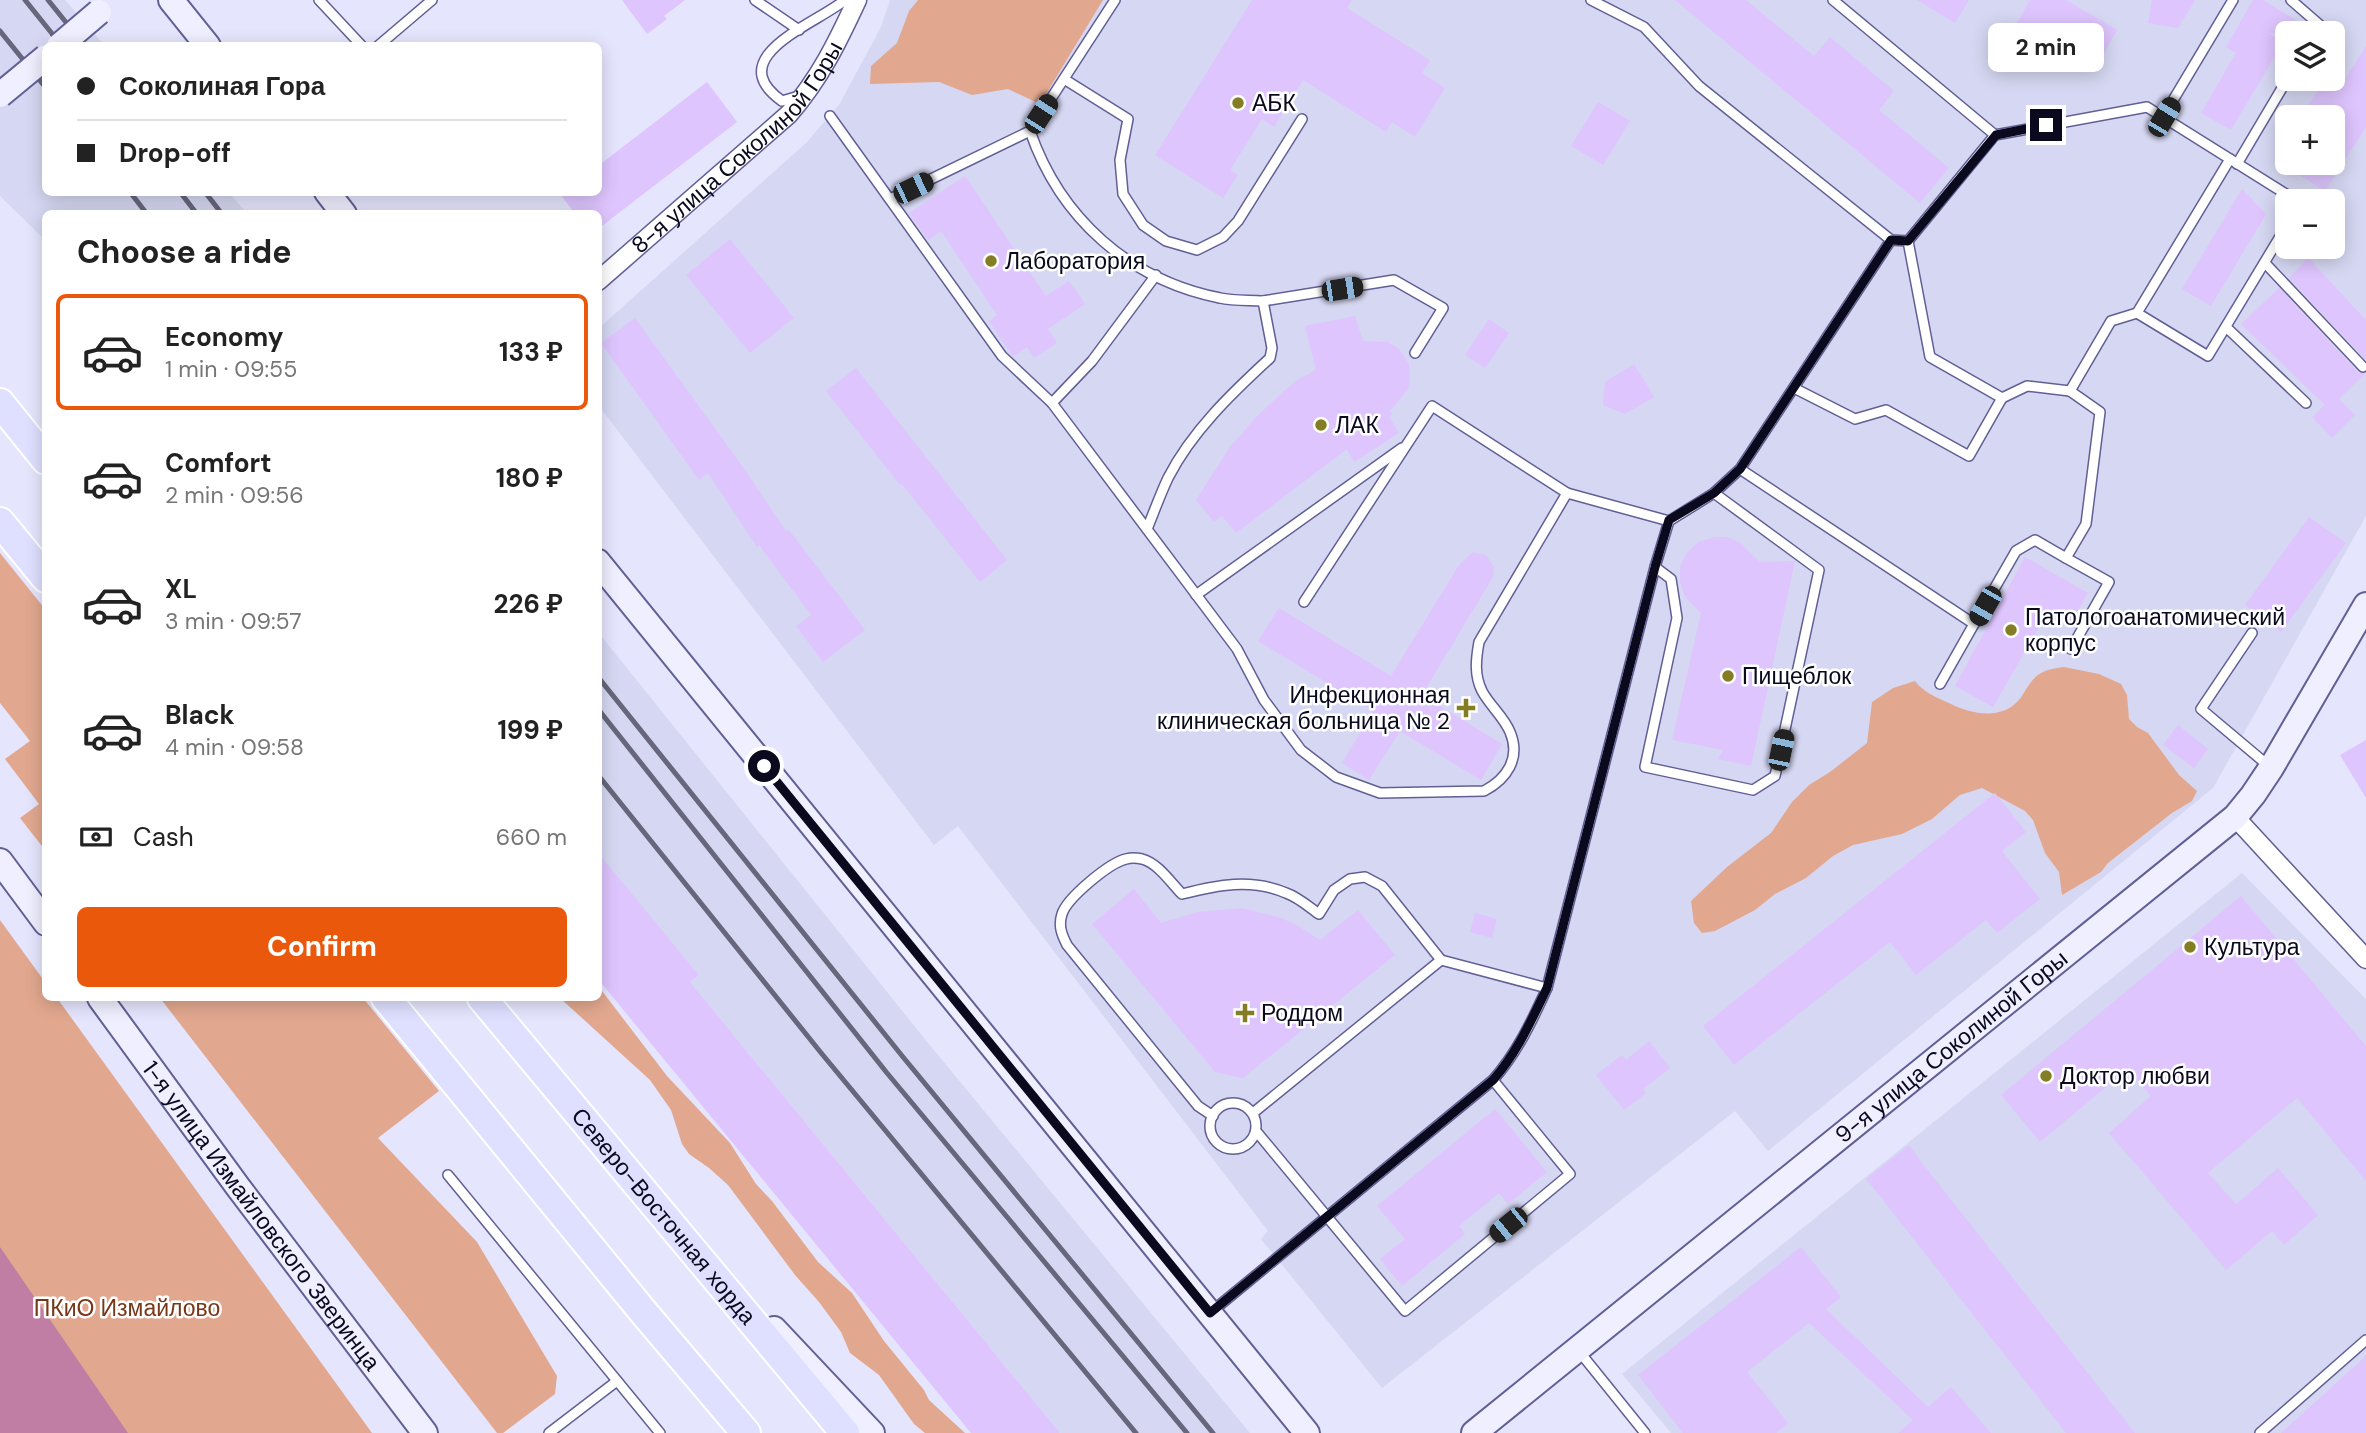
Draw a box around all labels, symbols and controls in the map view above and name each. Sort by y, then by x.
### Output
map controls [2275,21,2345,259]
button: layers [2275,21,2345,91]
callout: 2 min [1988,24,2104,72]
text: 2 min [2016,32,2076,62]
street label: 8-я улица Соколиной Горы [625,36,849,260]
text: Соколиная Гора [119,69,325,103]
place label: АБК [1252,88,1296,118]
car [1021,91,1062,137]
car [2145,94,2184,140]
marker: АБК [1230,95,1246,111]
button: + [2275,105,2345,175]
route end [2030,109,2062,141]
text: Drop-off [119,136,231,170]
car [890,169,937,207]
button: − [2275,189,2345,259]
text: Choose a ride [77,231,292,273]
place label: Лаборатория [1005,246,1145,276]
marker: Лаборатория [983,253,999,269]
car [1320,275,1365,303]
text: Economy [165,320,283,354]
icon: car [81,321,144,384]
text: 133 ₽ [499,335,563,369]
text: 1 min · 09:55 [165,354,297,384]
place label: ЛАК [1335,410,1379,440]
marker: ЛАК [1313,417,1329,433]
text: Comfort [165,446,271,480]
icon: car [81,447,144,510]
text: 180 ₽ [496,461,563,495]
text: 2 min · 09:56 [165,480,304,510]
text: XL [165,572,197,606]
icon: car [81,573,144,636]
car [1966,583,2005,629]
text: 226 ₽ [493,587,563,621]
place label: Патологоанатомический корпус [2025,602,2285,658]
text: 3 min · 09:57 [165,606,301,636]
marker: Патологоанатомический корпус [2003,622,2019,638]
place label: Пищеблок [1742,661,1852,691]
marker: Пищеблок [1720,668,1736,684]
place label: Инфекционная клиническая больница № 2 [1157,680,1450,736]
text: Black [165,698,235,732]
marker: Инфекционная клиническая больница № 2 [1456,698,1476,718]
icon: car [81,699,144,762]
text: 199 ₽ [497,713,563,747]
car [1767,727,1796,773]
text: 4 min · 09:58 [165,732,304,762]
route start [748,750,780,782]
icon: cash [77,818,115,856]
text: Cash [133,820,194,854]
text: 660 m [496,822,567,852]
button: Confirm [77,907,567,987]
place label: Культура [2204,932,2300,962]
marker: Культура [2182,939,2198,955]
street label: 9-я улица Соколиной Горы [1829,944,2074,1150]
place label: Роддом [1261,998,1343,1028]
marker: Роддом [1235,1003,1255,1023]
street label: 1-я улица Измайловского Зверинца [136,1055,387,1377]
place label: Доктор любви [2060,1061,2210,1091]
marker: Доктор любви [2038,1068,2054,1084]
street label: Северо-Восточная хорда [565,1102,763,1331]
car [1486,1204,1531,1246]
park label: ПКиО Измайлово [34,1293,220,1323]

